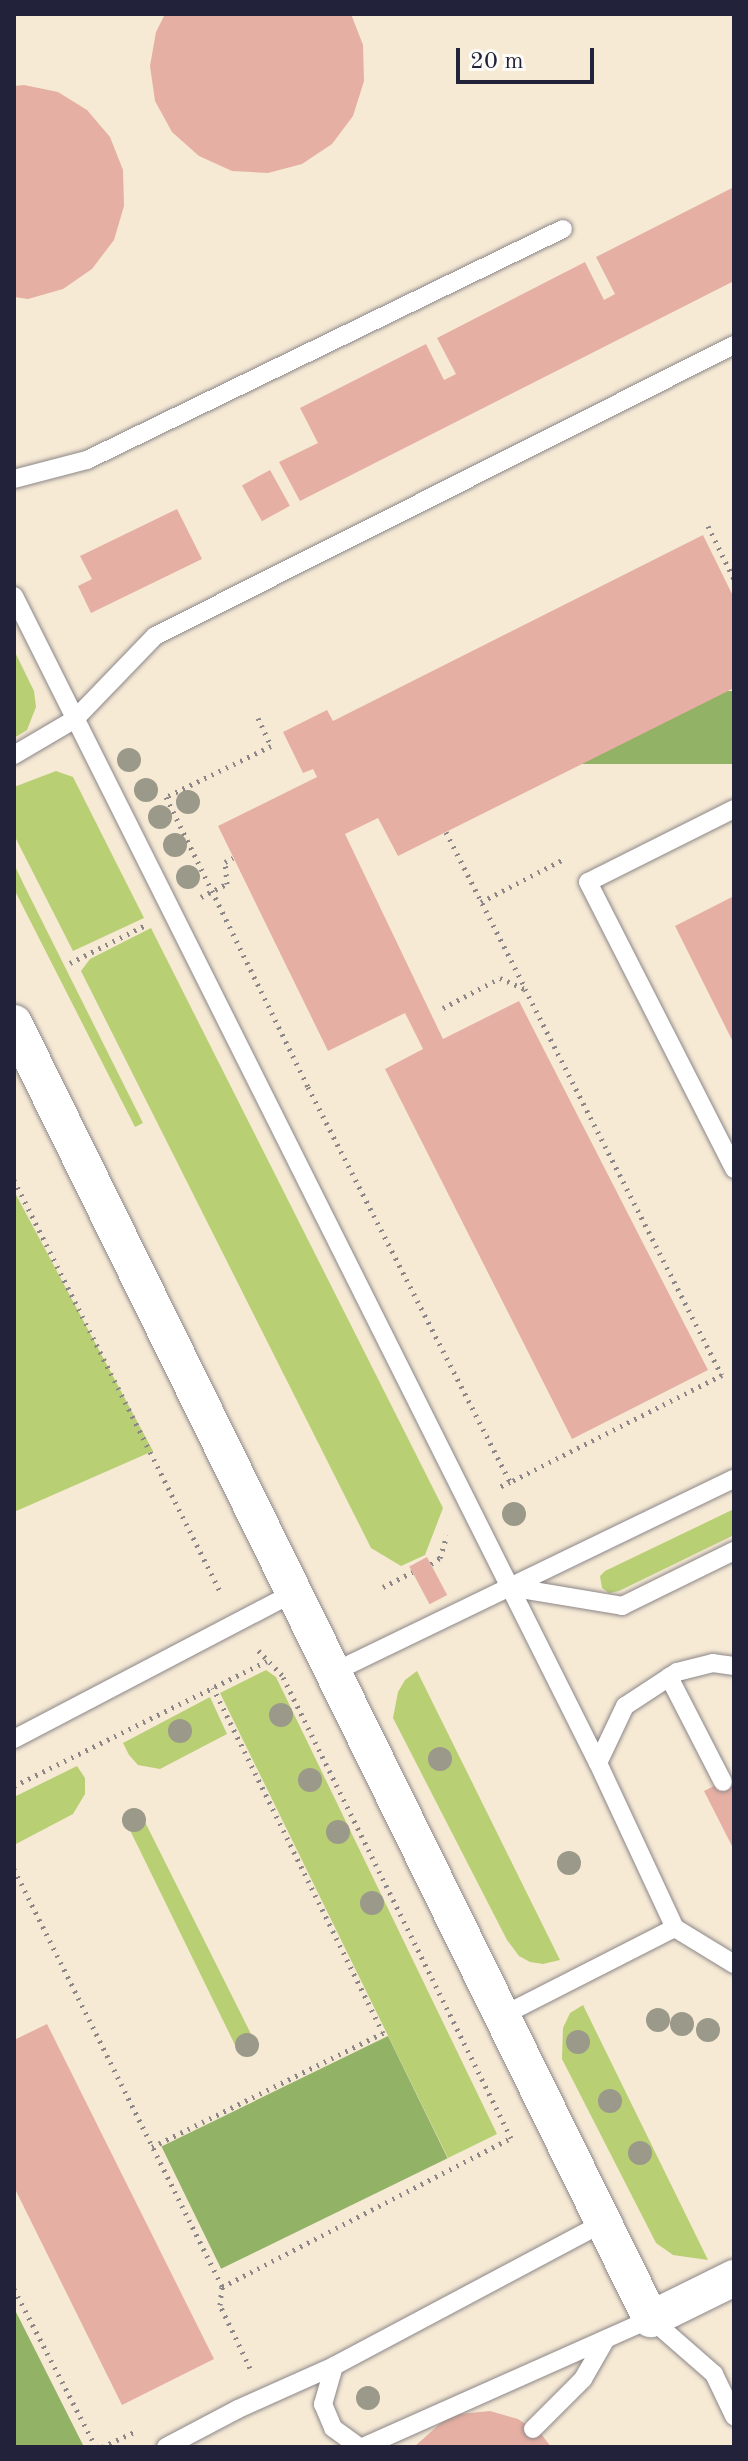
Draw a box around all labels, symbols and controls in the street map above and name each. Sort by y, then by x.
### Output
scale bar [460,32,598,82]
text: 20 m [470,50,524,74]

